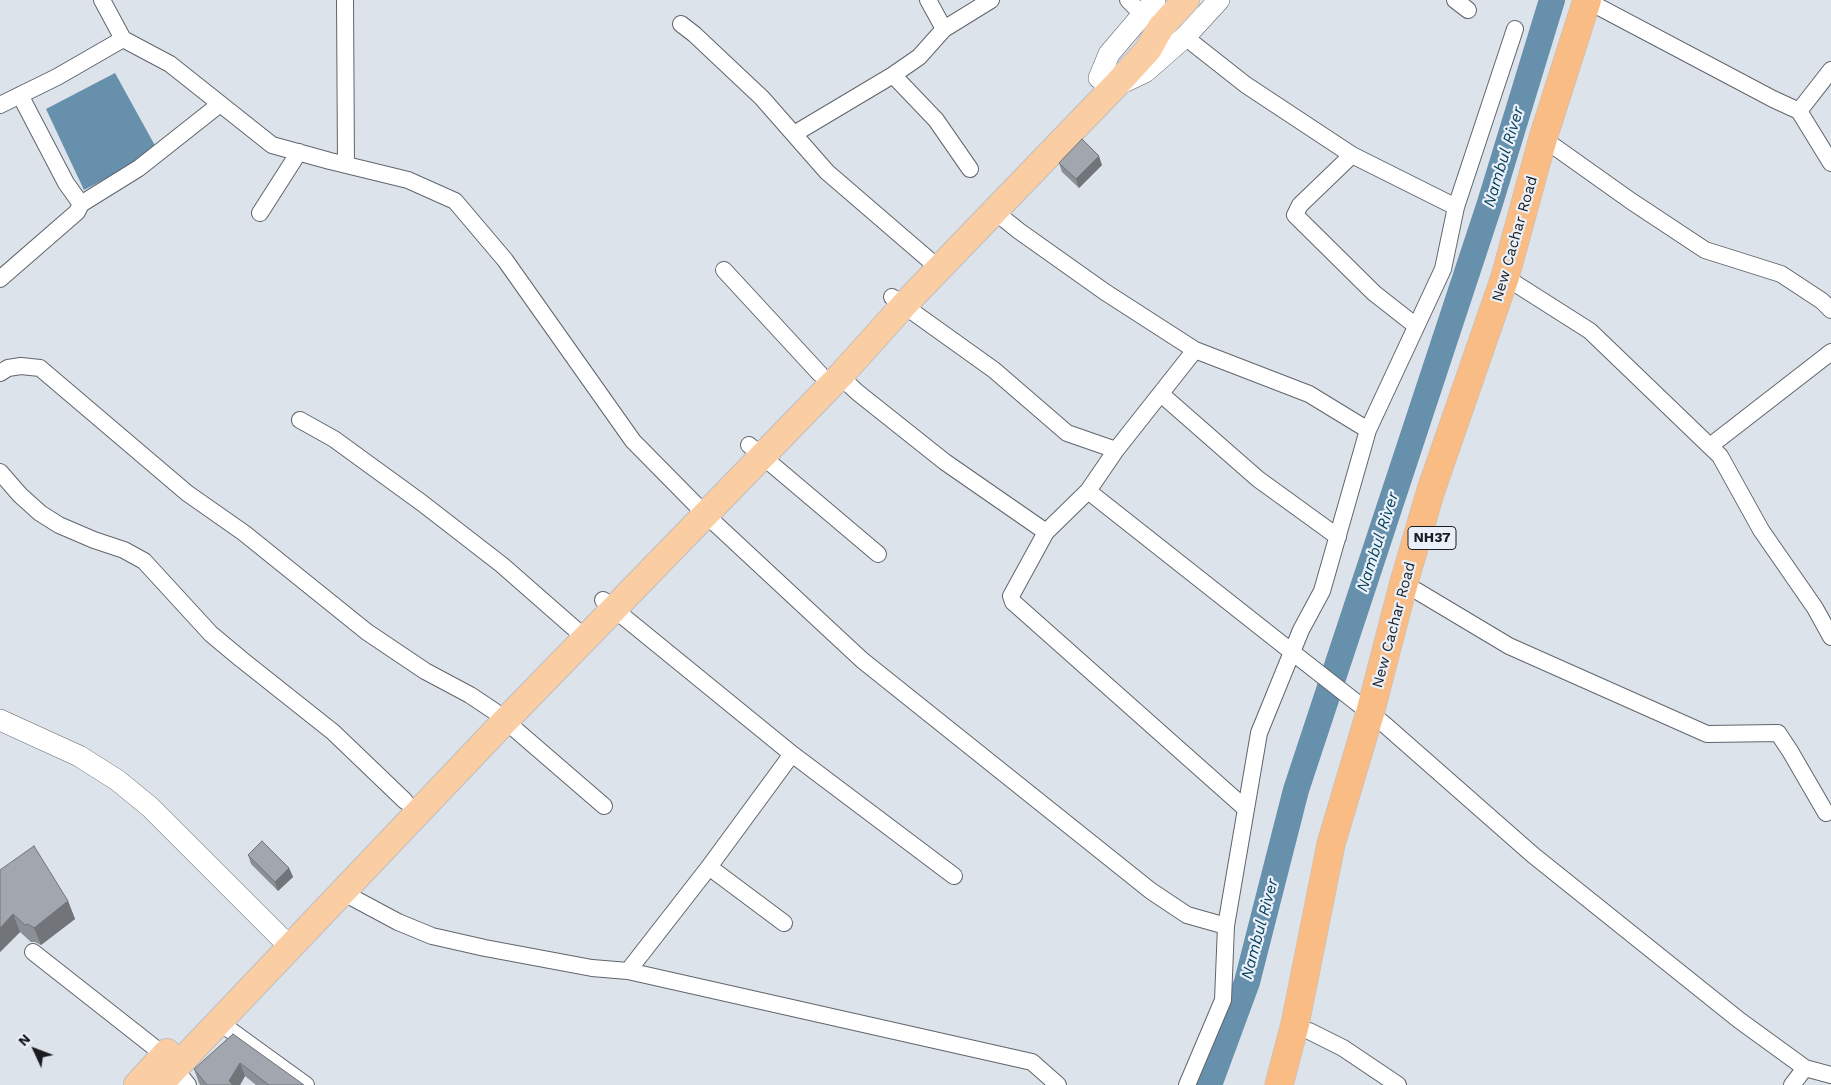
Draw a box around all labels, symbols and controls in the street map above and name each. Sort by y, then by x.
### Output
water label: Nambul River [1480,105,1528,209]
street label: New Cachar Road [1488,174,1542,304]
water label: Nambul River [1353,490,1403,594]
road number: NH37 [1408,526,1456,550]
street label: New Cachar Road [1369,560,1419,690]
water label: Nambul River [1237,877,1283,981]
north arrow [10,1025,60,1075]
text: N [15,1031,33,1049]

